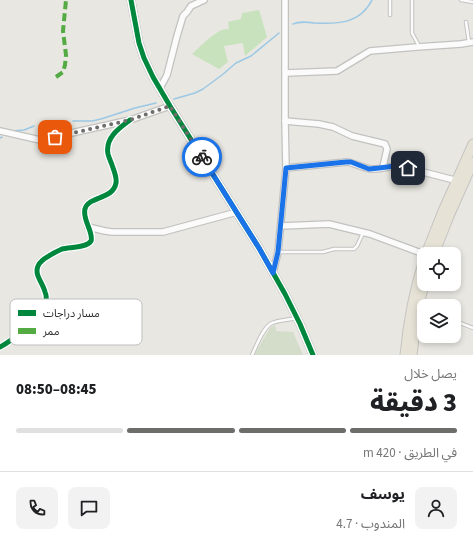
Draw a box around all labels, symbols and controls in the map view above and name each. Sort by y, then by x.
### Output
pin [38,120,72,154]
icon: bag [44,126,66,148]
courier [182,137,222,177]
icon: bike [191,146,213,168]
pin [391,151,425,185]
icon: home [397,157,419,179]
map controls [417,247,461,343]
button: locate [417,247,461,291]
legend [10,299,142,345]
button: layers [417,299,461,343]
text: مسار دراجات [43,306,100,321]
text: ممر [42,324,60,339]
text: يصل خلال [404,365,457,383]
text: 08:45–08:50 [16,379,97,400]
text: 3 دقيقة [370,384,457,421]
text: في الطريق · 420 m [363,444,457,462]
text: يوسف [361,484,405,505]
button: phone [16,487,58,529]
button: chat [68,487,110,529]
button: person [415,487,457,529]
text: المندوب · 4.7 [336,515,405,533]

